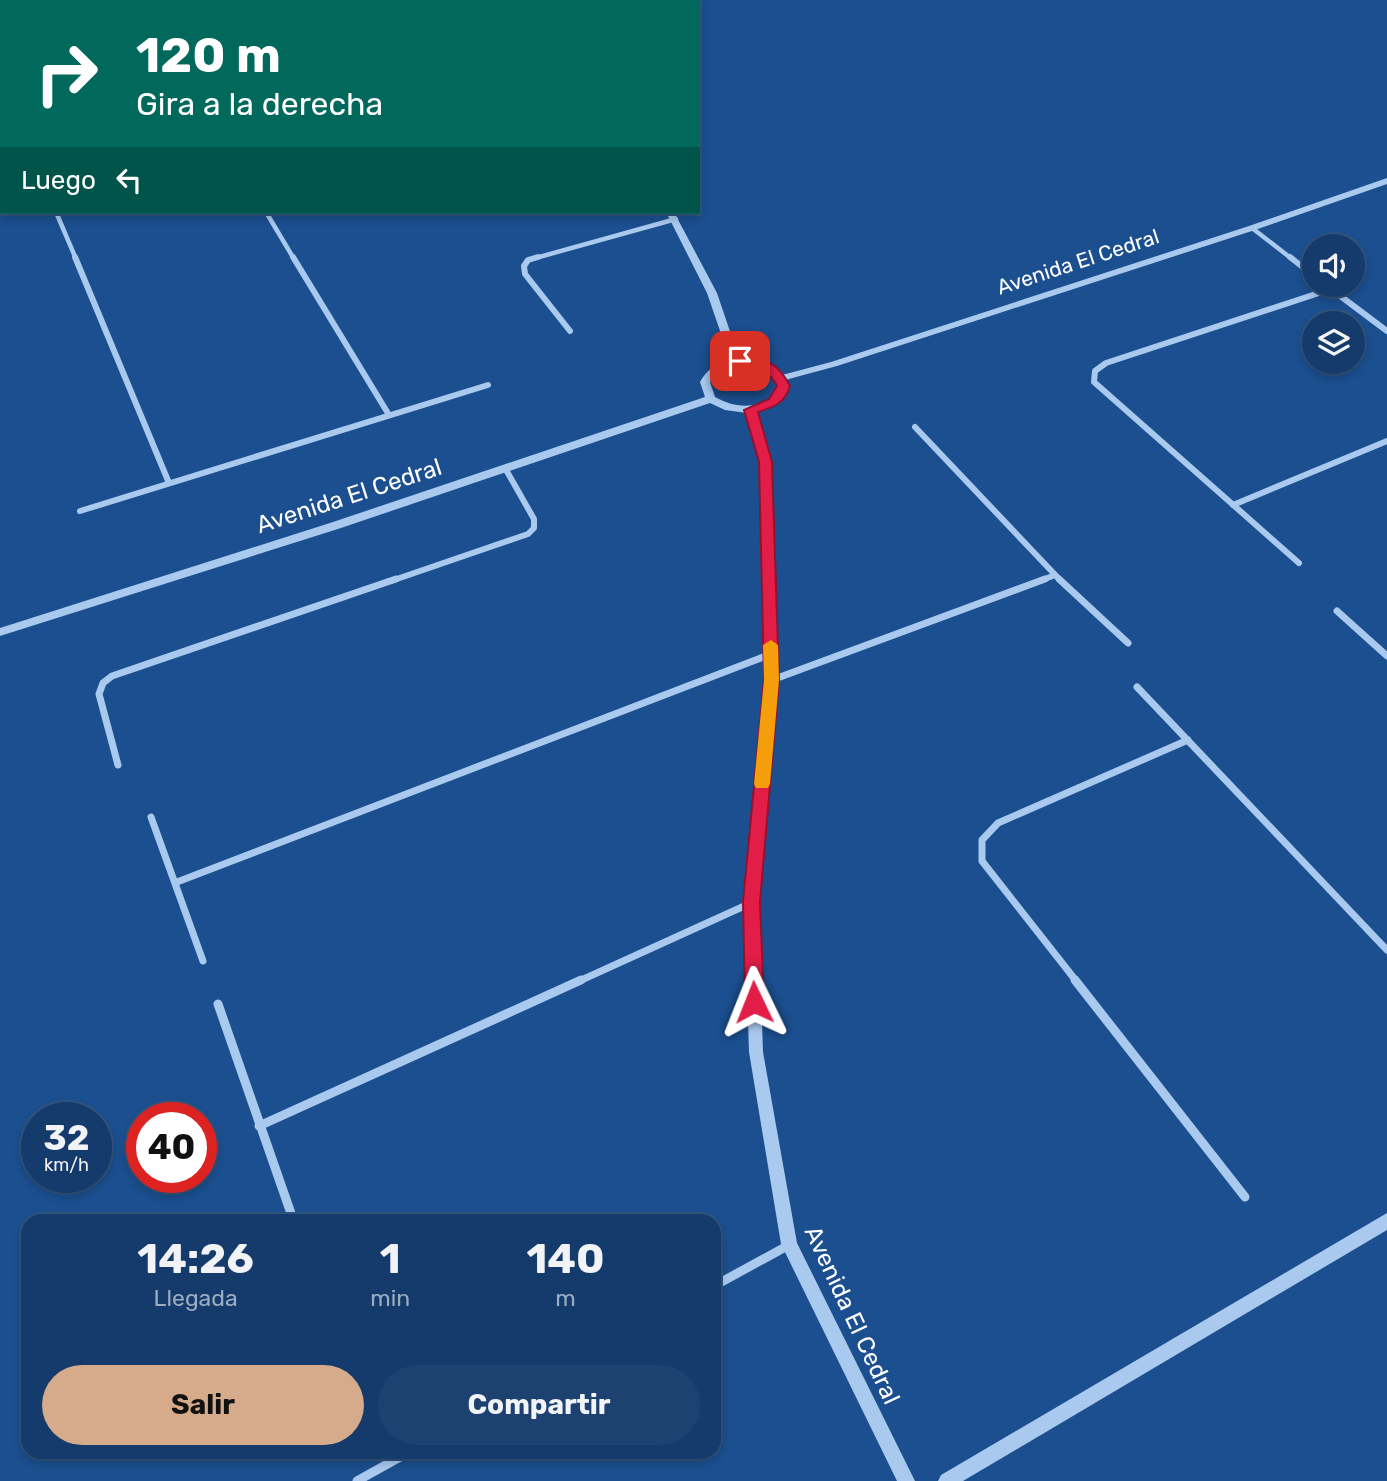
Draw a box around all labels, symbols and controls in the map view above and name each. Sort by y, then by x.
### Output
text: 120 m [136,26,281,84]
icon: right [21,28,112,119]
text: Gira a la derecha [136,85,383,123]
icon: left [110,161,148,199]
text: Luego [21,165,96,196]
street label: Avenida El Cedral [994,223,1162,300]
map controls [1302,234,1365,374]
button: sound [1302,234,1365,297]
button: layers [1302,311,1365,374]
pin [710,331,770,391]
icon: arrive [721,342,759,380]
street label: Avenida El Cedral [253,453,445,539]
position arrow [717,965,791,1039]
speed limit sign: 40 [126,1102,217,1193]
text: 32 [44,1117,89,1159]
text: km/h [44,1154,89,1176]
street label: Avenida El Cedral [798,1221,906,1409]
text: 14:26 [137,1234,254,1284]
text: 1 [380,1234,401,1284]
text: 140 [527,1234,605,1284]
text: Llegada [153,1284,238,1312]
text: min [370,1284,410,1312]
text: m [555,1284,576,1312]
button: Salir [42,1365,364,1445]
button: Compartir [378,1365,700,1445]

